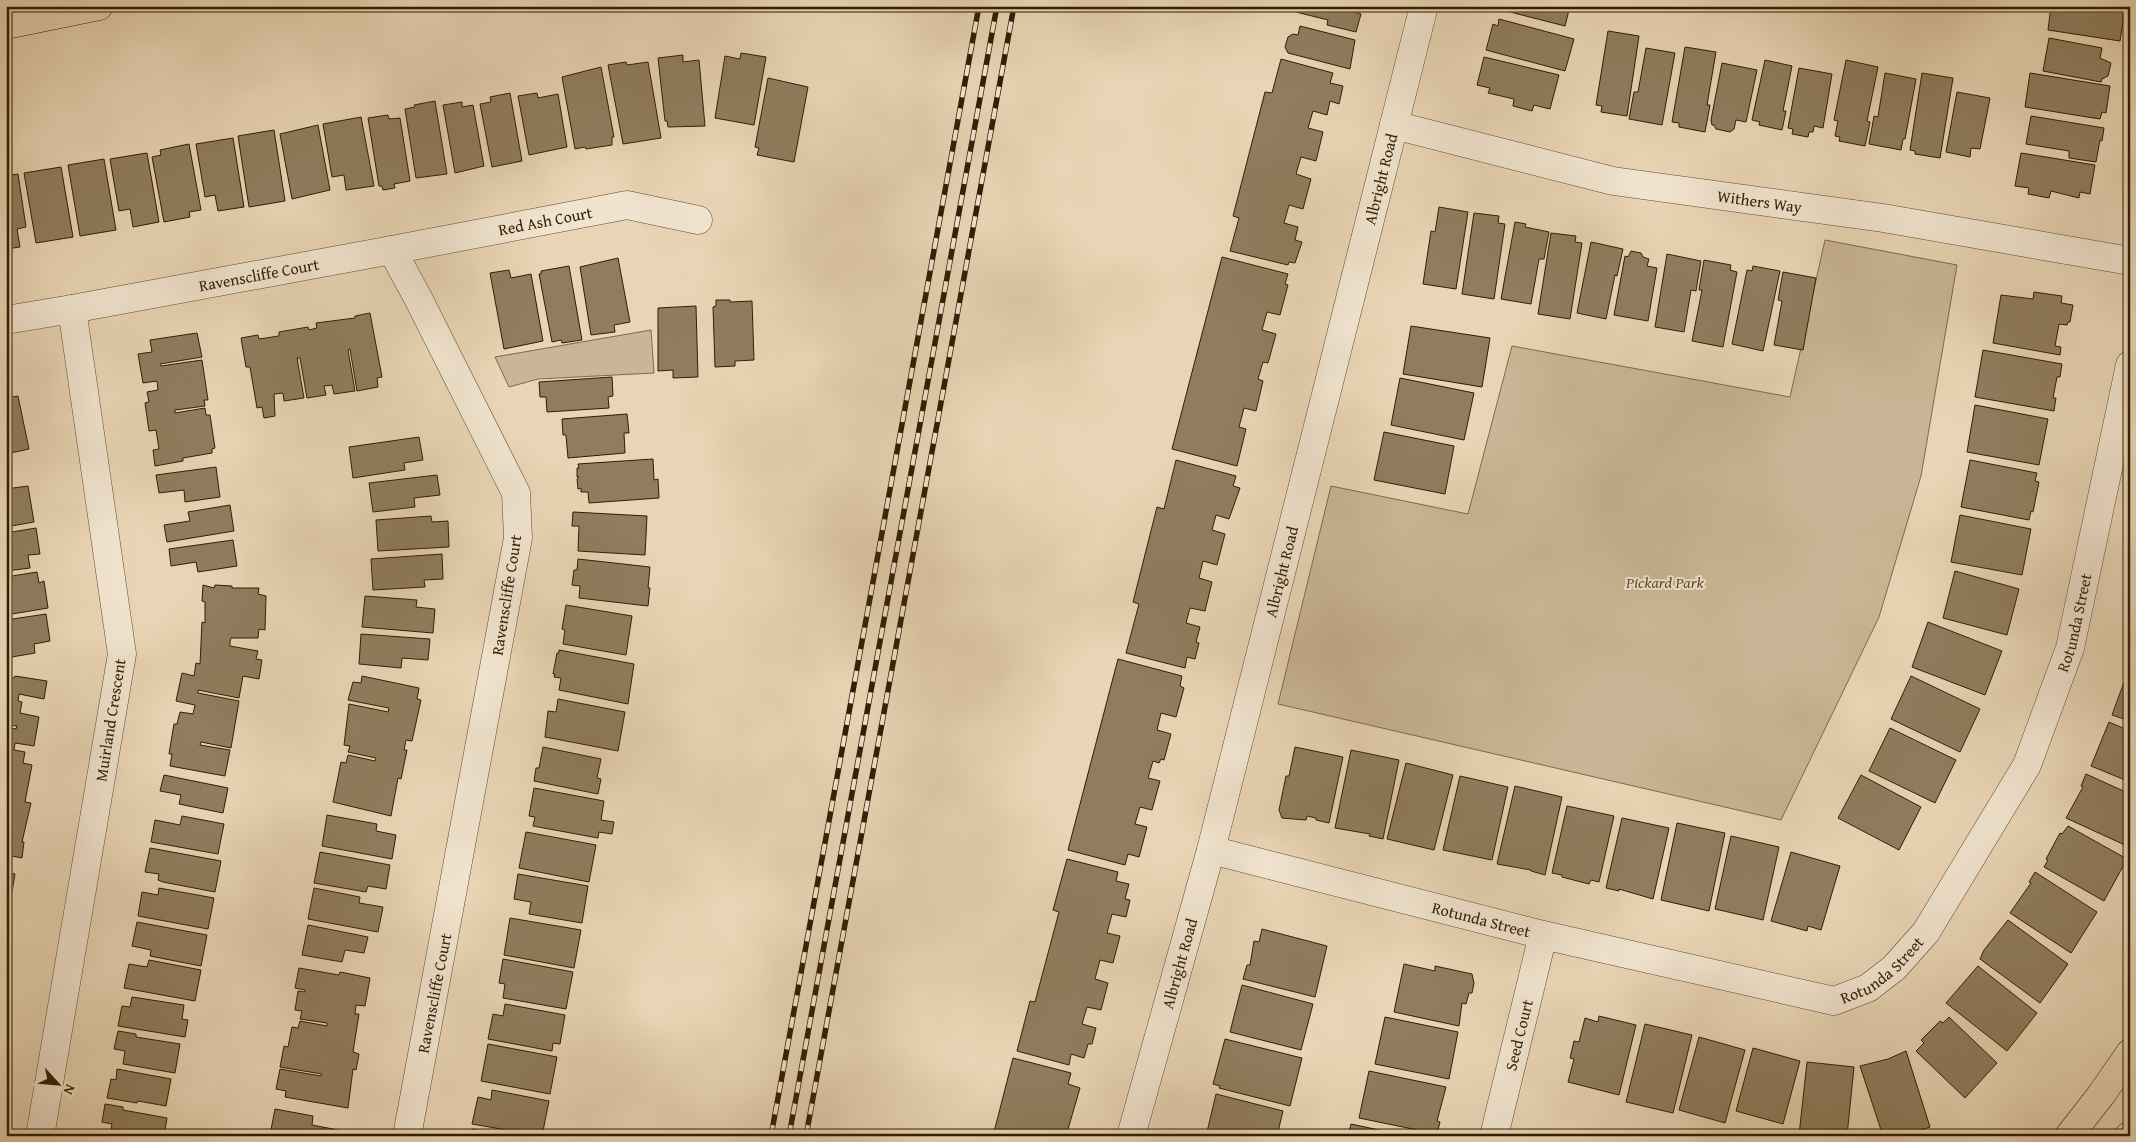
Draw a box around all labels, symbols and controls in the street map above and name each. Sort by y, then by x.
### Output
street label: Albright Road [1357,130,1403,227]
street label: Withers Way [1716,183,1803,219]
street label: Red Ash Court [496,200,595,241]
street label: Ravenscliffe Court [197,252,321,297]
street label: Albright Road [1258,523,1304,620]
street label: Ravenscliffe Court [485,533,527,657]
park label: Pickard Park [1625,570,1705,594]
street label: Rotunda Street [2050,571,2098,675]
street label: Muirland Crescent [88,656,132,783]
street label: Rotunda Street [1429,895,1533,943]
street label: Albright Road [1155,915,1203,1012]
street label: Ravenscliffe Court [411,931,457,1055]
street label: Rotunda Street [1837,931,1929,1010]
street label: Seed Court [1498,996,1539,1073]
north arrow [32,1060,82,1110]
text: N [58,1081,81,1099]

